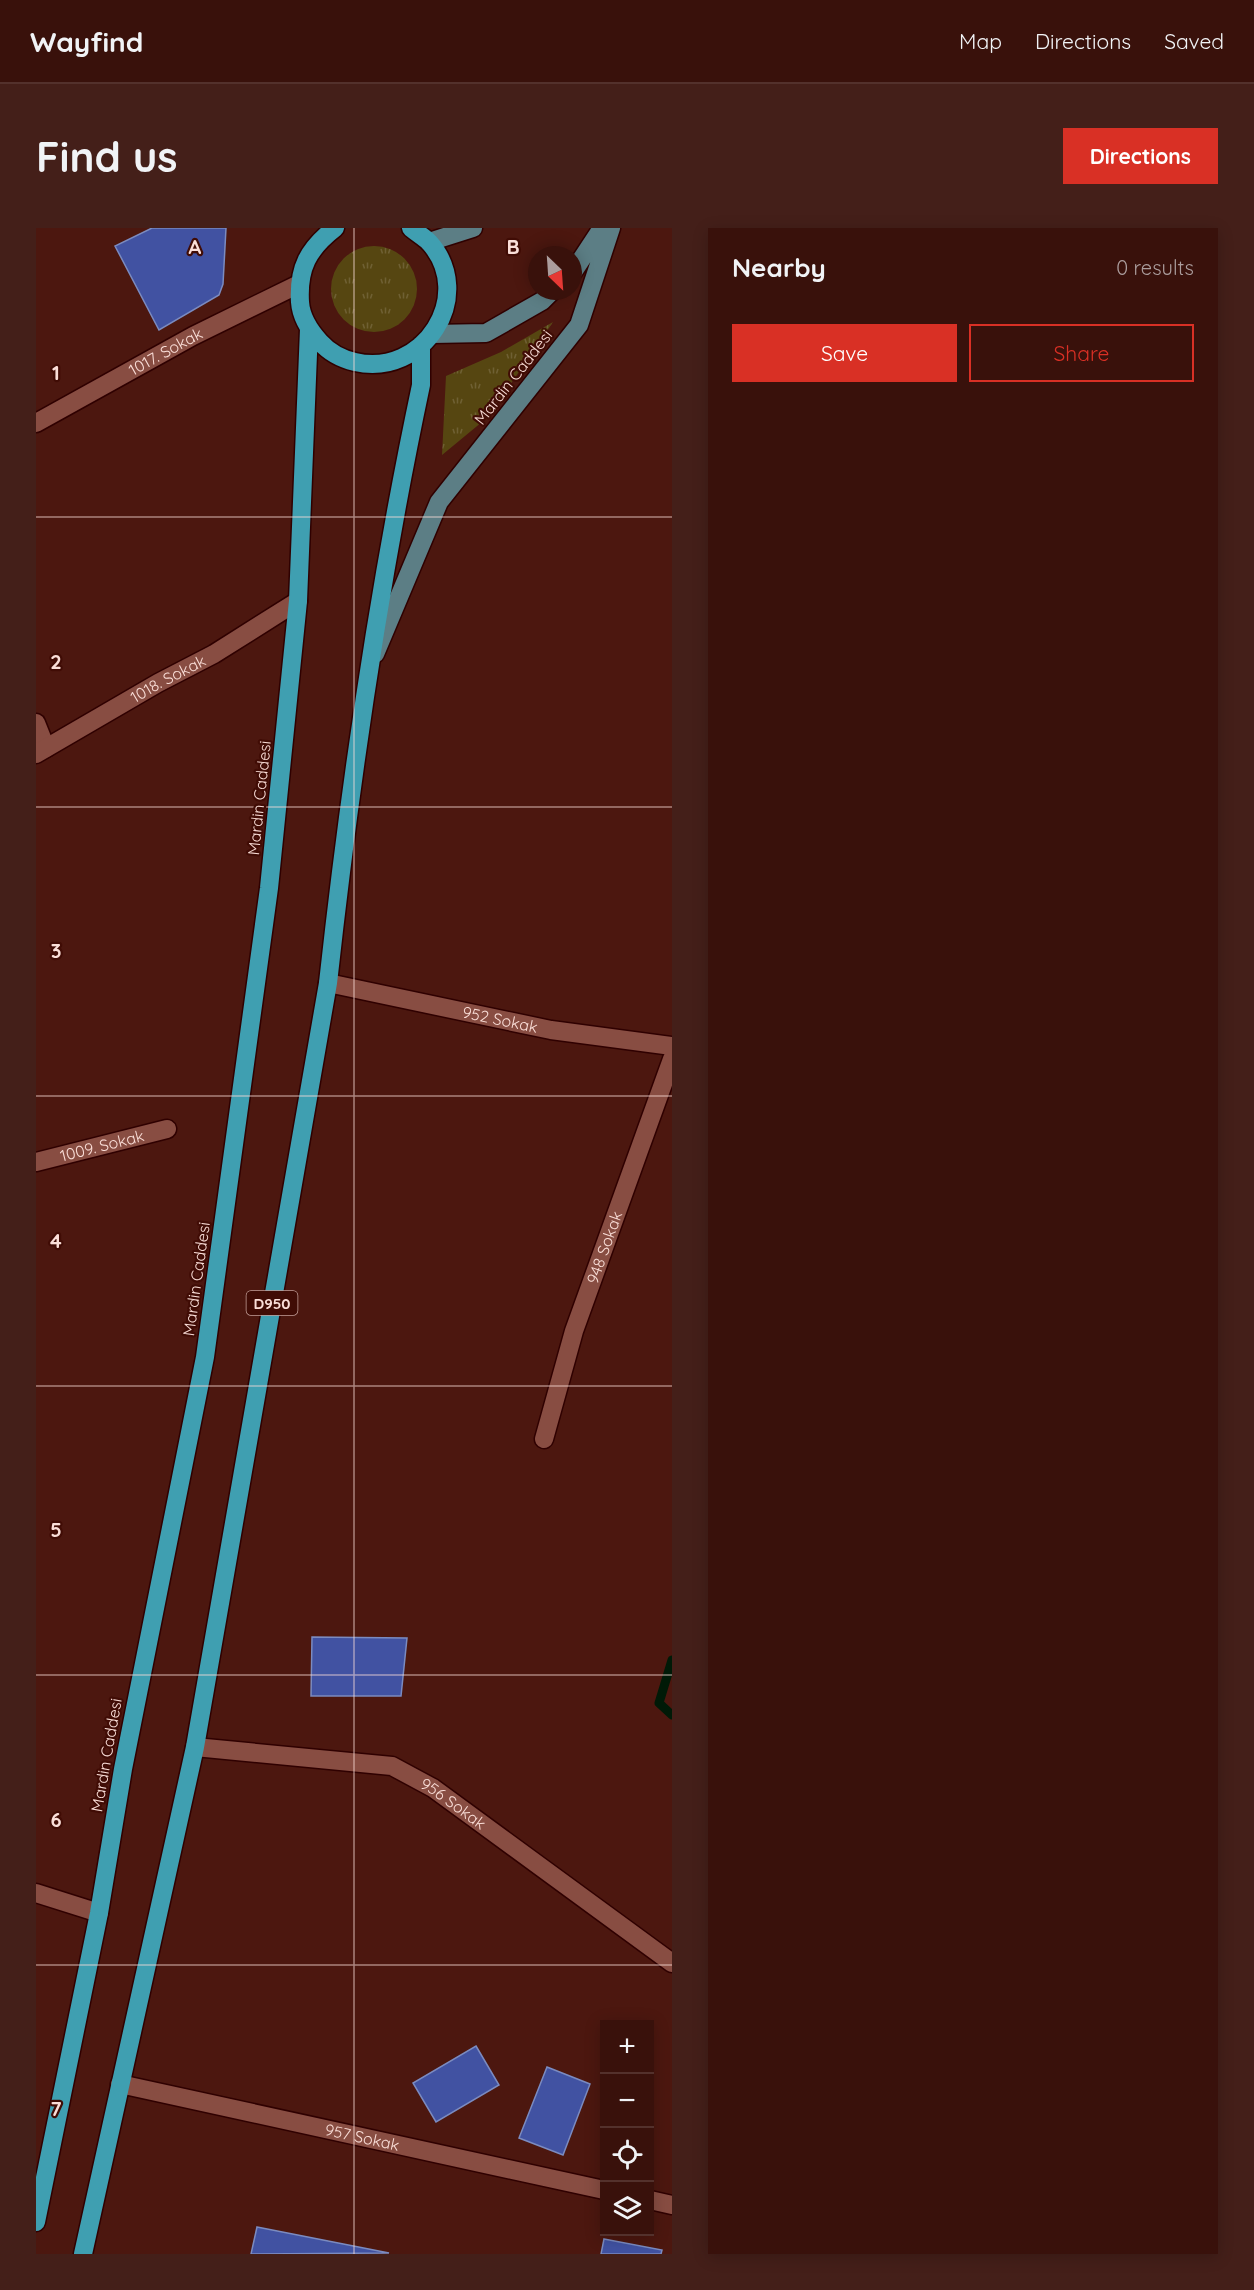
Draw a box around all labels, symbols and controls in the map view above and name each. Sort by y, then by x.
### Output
text: Wayfind [30,24,143,59]
text: Map [959,28,1002,54]
text: Directions [1035,28,1131,54]
text: Saved [1164,28,1224,54]
button: Directions [1063,128,1218,184]
text: Find us [36,130,178,183]
text: A [189,234,202,259]
text: B [506,234,520,259]
north arrow [528,246,582,300]
text: Nearby [732,251,826,284]
text: 0 results [1116,255,1194,280]
street label: 1017. Sokak [125,323,206,380]
button: Save [732,324,957,382]
button: Share [969,324,1194,382]
street label: Mardin Caddesi [470,326,556,428]
text: 1 [52,360,60,385]
text: 2 [50,649,62,674]
street label: 1018. Sokak [127,650,209,707]
street label: Mardin Caddesi [243,740,275,856]
text: 3 [51,938,61,963]
street label: 952 Sokak [461,1002,540,1037]
street label: 1009. Sokak [58,1125,146,1166]
street label: 948 Sokak [582,1208,626,1286]
street label: Mardin Caddesi [178,1221,214,1337]
text: 4 [50,1228,62,1253]
road number: D950 [246,1291,298,1315]
text: 5 [50,1517,62,1542]
street label: Mardin Caddesi [86,1697,126,1813]
street label: 956 Sokak [417,1773,490,1834]
text: 6 [50,1807,62,1832]
map controls [600,2020,654,2236]
button: + [600,2020,654,2074]
button: − [600,2074,654,2128]
text: 7 [51,2096,62,2121]
street label: 957 Sokak [323,2119,401,2155]
button: locate [600,2128,654,2182]
button: layers [600,2182,654,2236]

